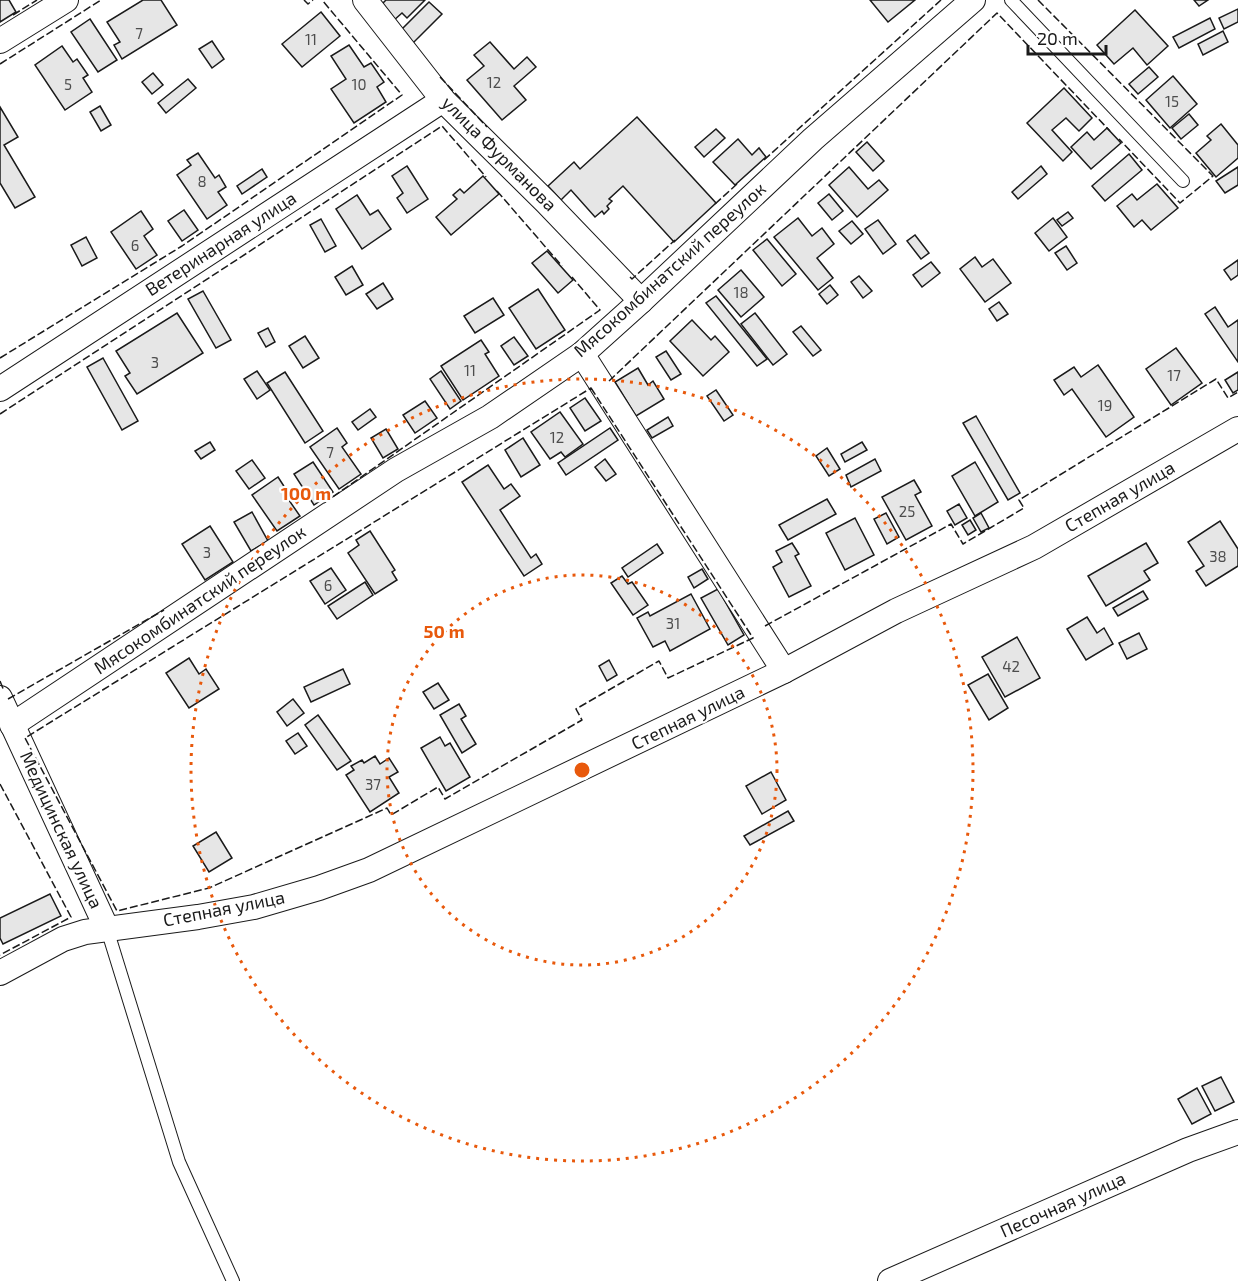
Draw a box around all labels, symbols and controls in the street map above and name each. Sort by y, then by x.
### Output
scale bar [1028,18,1106,56]
house number: 7 [135,24,143,42]
text: 20 m [1037,27,1078,49]
house number: 11 [305,30,317,48]
house number: 12 [487,73,501,91]
house number: 5 [64,75,72,93]
house number: 10 [351,75,367,93]
street label: улица Фурманова [438,91,562,215]
house number: 15 [1165,92,1179,110]
house number: 8 [197,172,207,190]
street label: Мясокомбинатский переулок [569,177,770,361]
street label: Ветеринарная улица [141,186,300,300]
house number: 6 [131,236,139,254]
house number: 18 [733,283,749,301]
house number: 3 [151,353,159,371]
house number: 11 [464,361,476,379]
house number: 17 [1167,366,1181,384]
house number: 19 [1098,396,1112,414]
house number: 12 [550,428,564,446]
house number: 7 [326,443,334,461]
street label: Степная улица [1061,456,1178,537]
text: 100 m [281,482,331,504]
house number: 25 [899,502,915,520]
street label: Мясокомбинатский переулок [89,520,310,678]
house number: 3 [203,543,211,561]
house number: 38 [1209,547,1227,565]
house number: 6 [324,576,332,594]
house number: 31 [666,614,680,632]
text: 50 m [423,620,465,642]
house number: 42 [1002,657,1020,675]
street label: Степная улица [627,680,748,754]
street label: Медицинская улица [16,748,108,912]
centre of rings [572,760,592,780]
house number: 37 [365,775,381,793]
street label: Степная улица [161,885,287,931]
street label: Песочная улица [997,1167,1129,1242]

